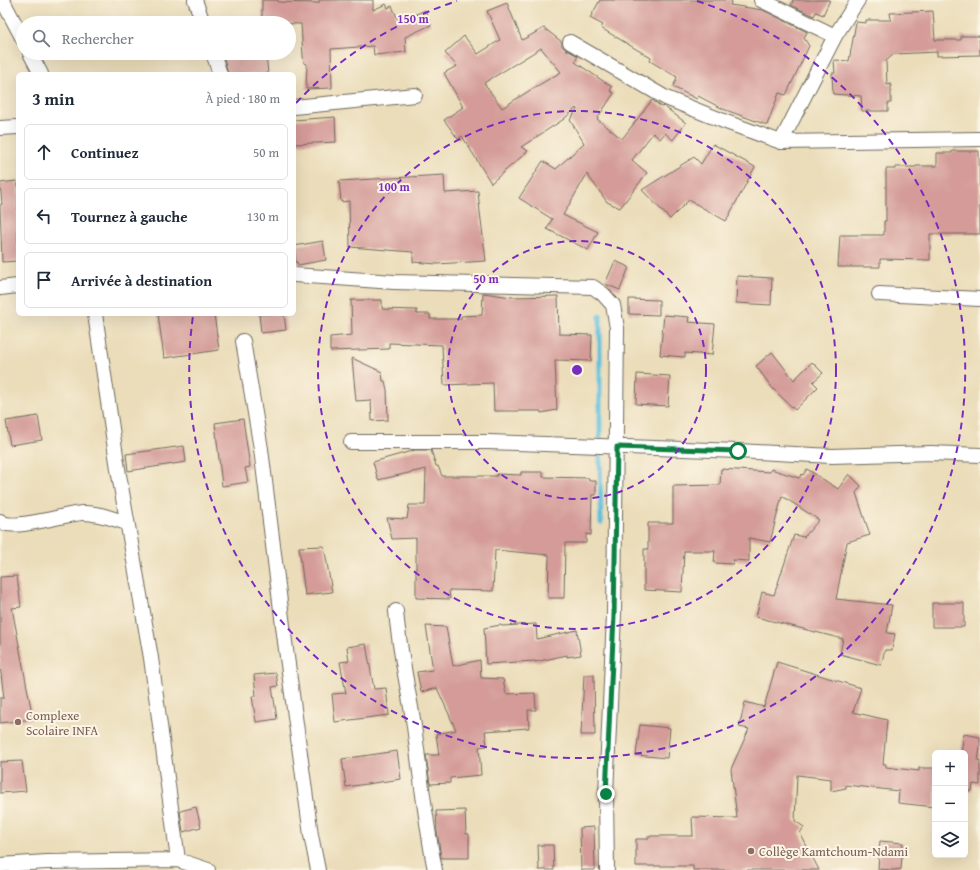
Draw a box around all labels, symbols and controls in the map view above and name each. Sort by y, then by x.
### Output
text: 150 m [397,10,430,27]
search box [16,16,296,60]
icon: search [30,27,52,49]
text: Rechercher [62,28,134,49]
text: 3 min [32,86,74,111]
text: À pied · 180 m [205,89,280,108]
icon: ahead [33,141,55,163]
text: Continuez [71,142,139,163]
text: 50 m [253,143,279,162]
text: 100 m [378,178,411,195]
icon: left [33,205,55,227]
text: Tournez à gauche [71,206,188,227]
text: 130 m [247,207,279,226]
icon: arrive [33,269,55,291]
text: Arrivée à destination [71,270,212,291]
text: 50 m [473,270,499,287]
centre of rings [570,363,584,377]
route start [729,442,747,460]
place label: Complexe Scolaire INFA [26,706,98,740]
marker: Complexe Scolaire INFA [13,717,23,727]
map controls [932,750,968,858]
button: + [932,750,968,786]
route end [597,785,615,803]
button: − [932,786,968,822]
button: layers [932,822,968,858]
place label: Collège Kamtchoum-Ndami [759,842,908,861]
marker: Collège Kamtchoum-Ndami [746,846,756,856]

